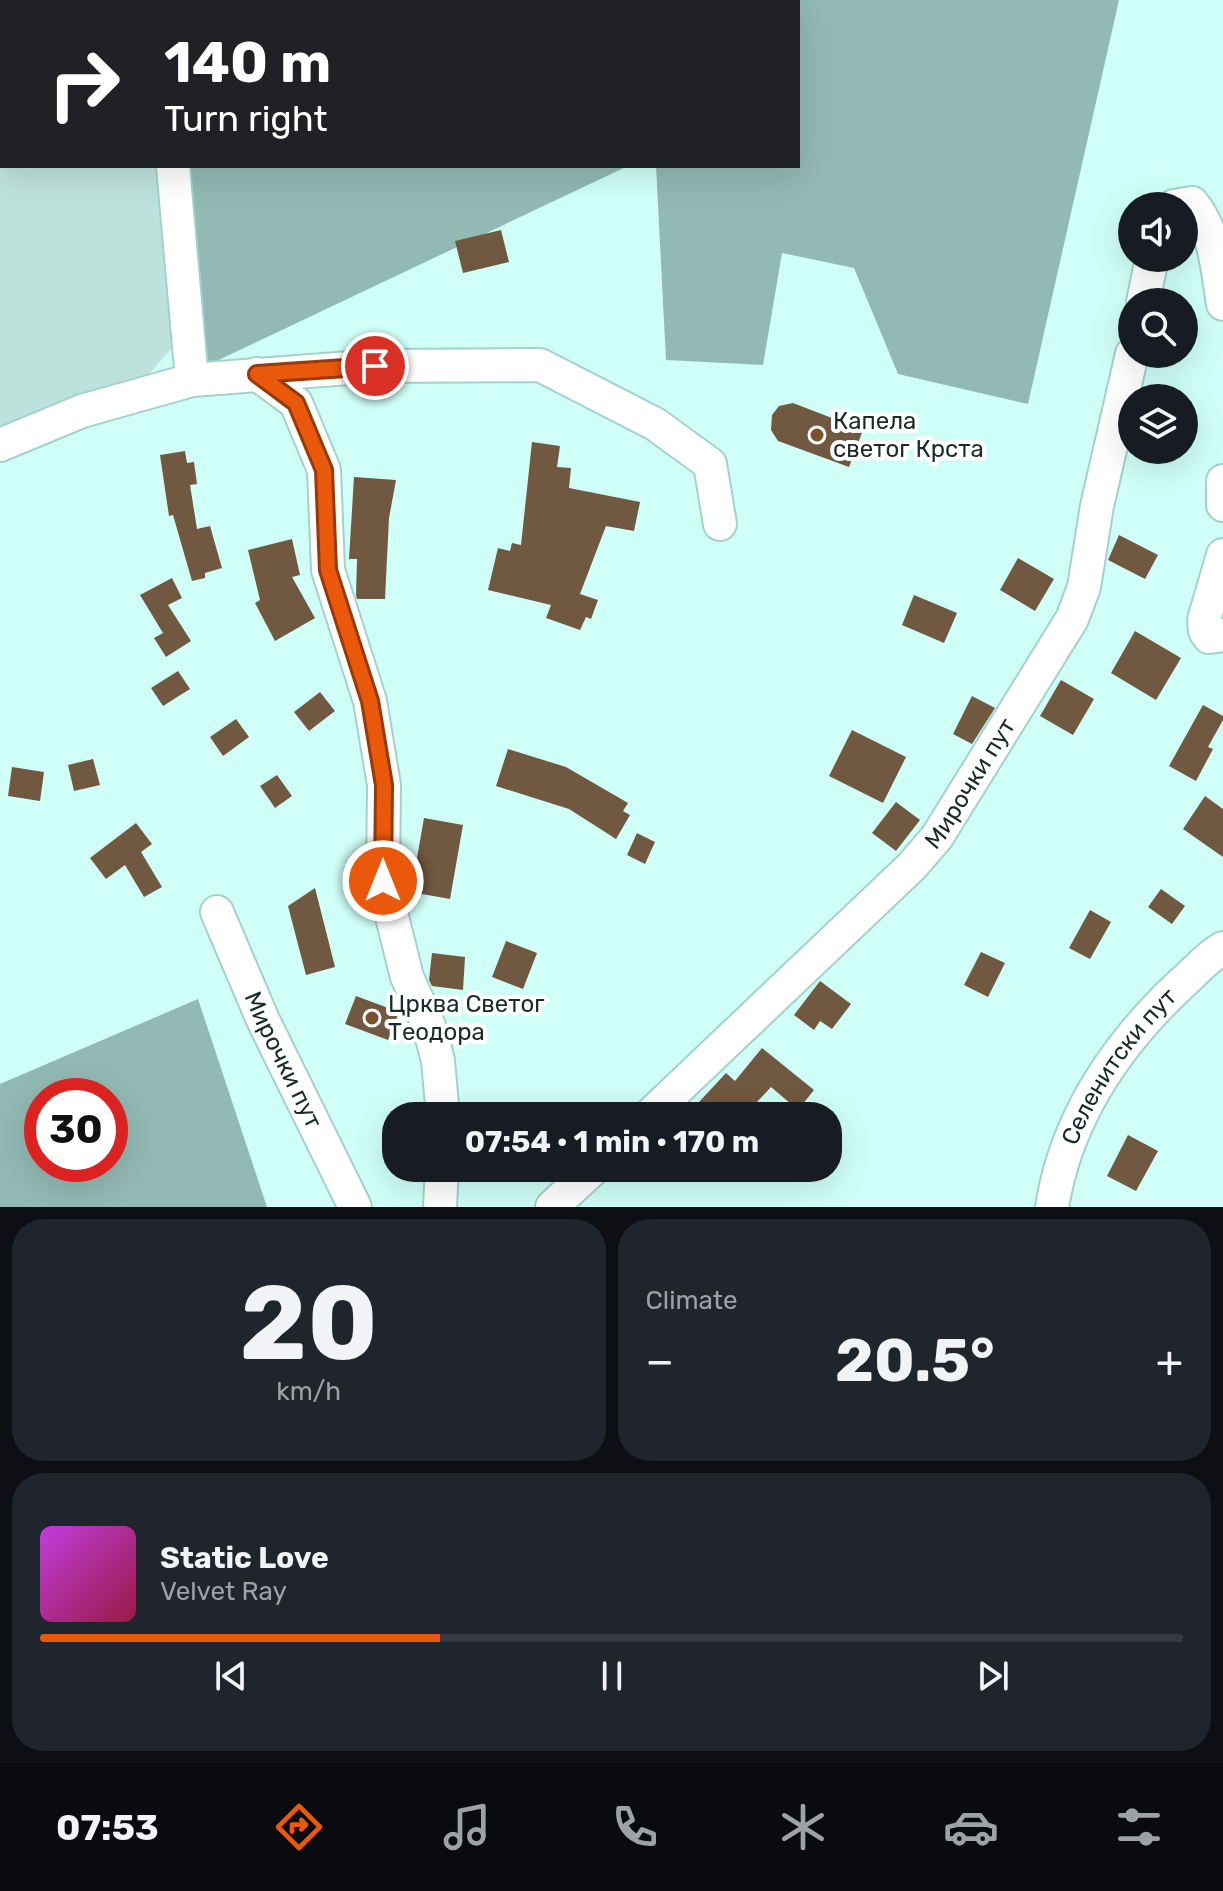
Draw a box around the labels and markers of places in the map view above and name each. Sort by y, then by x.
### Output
pin [341,332,409,400]
place label: Капела светог Крста [833,407,984,463]
marker: Капела светог Крста [808,426,826,444]
place label: Црква Светог Теодора [388,990,545,1046]
marker: Црква Светог Теодора [363,1009,381,1027]

